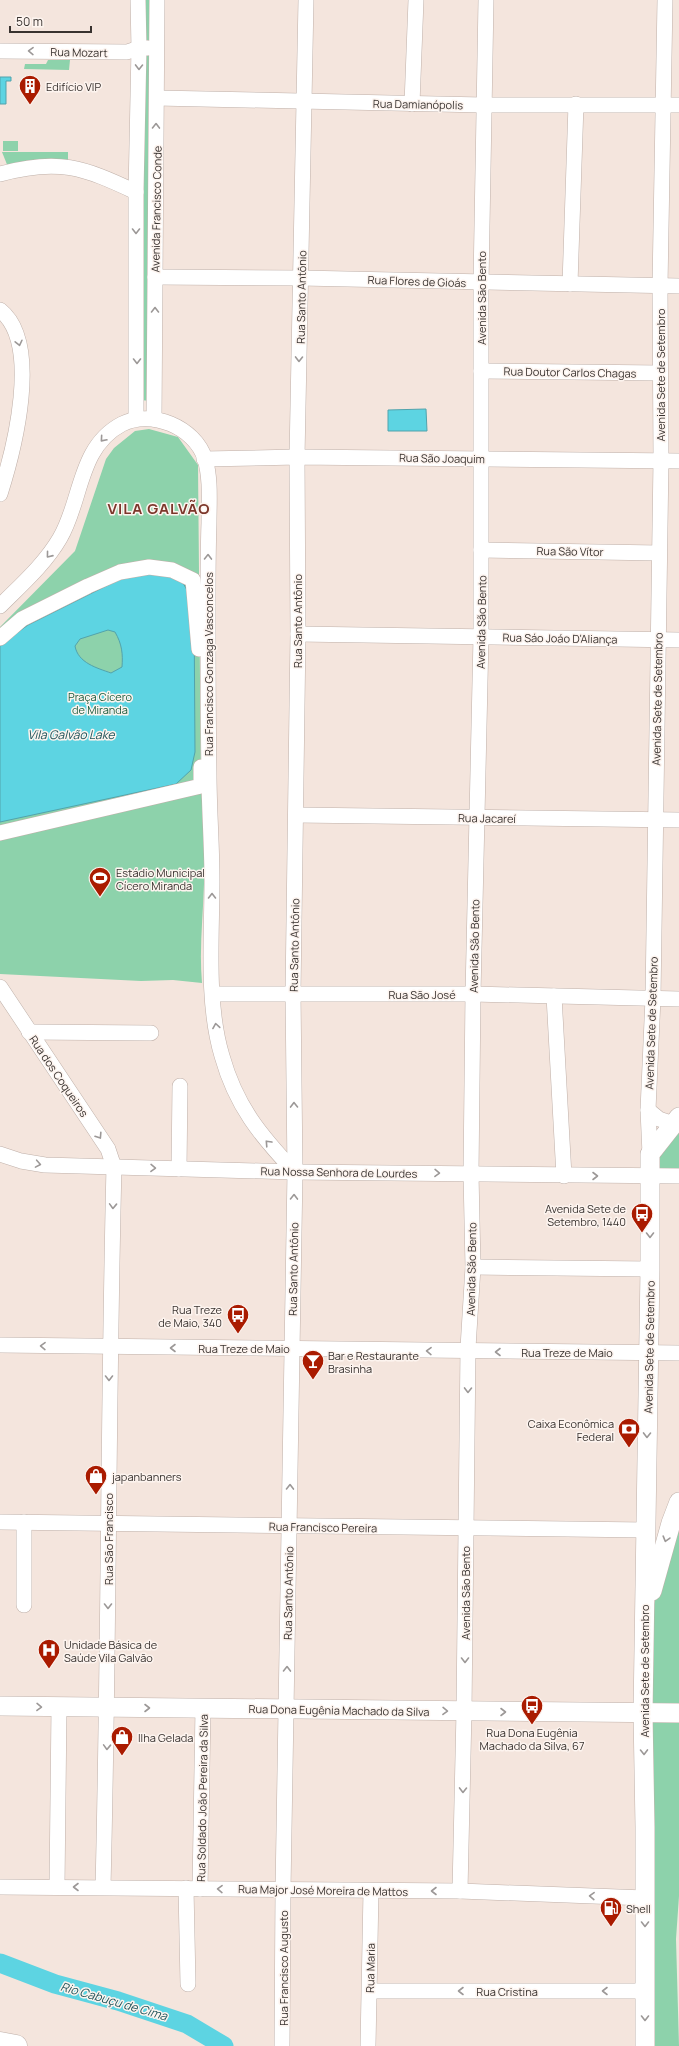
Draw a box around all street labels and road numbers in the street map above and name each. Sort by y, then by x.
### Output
street label: Rua Mozart [50,44,108,60]
street label: Rua Damianópolis [373,96,463,112]
street label: Avenida Francisco Conde [147,145,165,272]
street label: Rua Santo Antônio [293,249,309,344]
street label: Avenida São Bento [474,251,489,345]
street label: Rua Flores de Gioás [368,272,467,290]
street label: Avenida Sete de Setembro [653,308,668,442]
street label: Rua Doutor Carlos Chagas [503,363,637,381]
street label: Rua São Joaquim [399,450,485,466]
street label: Rua São Vítor [536,543,604,559]
street label: Rua Francisco Gonzaga Vasconcelos [201,572,216,756]
street label: Rua Santo Antônio [290,574,305,668]
street label: Avenida São Bento [473,574,489,669]
street label: Rua Sáo Joáo D'Aliança [502,629,618,647]
street label: Avenida Sete de Setembro [648,632,666,766]
street label: Rua Jacareí [458,810,517,826]
street label: Rua Santo Antônio [286,897,302,992]
street label: Avenida São Bento [466,898,482,993]
street label: Avenida Sete de Setembro [641,956,661,1090]
street label: Rua São José [388,987,456,1002]
street label: Rua dos Coqueiros [26,1032,92,1120]
street label: Rua Nossa Senhora de Lourdes [261,1163,418,1181]
street label: Rua Santo Antônio [285,1221,301,1316]
street label: Avenida São Bento [463,1221,479,1316]
street label: Avenida Sete de Setembro [640,1280,658,1414]
street label: Rua Treze de Maio [198,1341,290,1356]
street label: Rua Treze de Maio [521,1345,613,1360]
street label: Rua São Francisco [101,1493,116,1585]
street label: Rua Francisco Pereira [269,1519,377,1535]
street label: Rua Santo Antônio [280,1545,296,1640]
street label: Avenida São Bento [458,1546,473,1640]
street label: Avenida Sete de Setembro [637,1604,652,1738]
street label: Rua Dona Eugênia Machado da Silva [248,1701,430,1719]
street label: Rua Soldado João Pereira da Silva [193,1714,211,1882]
street label: Rua Major José Moreira de Mattos [238,1881,408,1899]
street label: Rua Francisco Augusto [276,1910,291,2026]
street label: Rua Maria [362,1943,378,1993]
street label: Rua Cristina [476,1984,538,1999]

